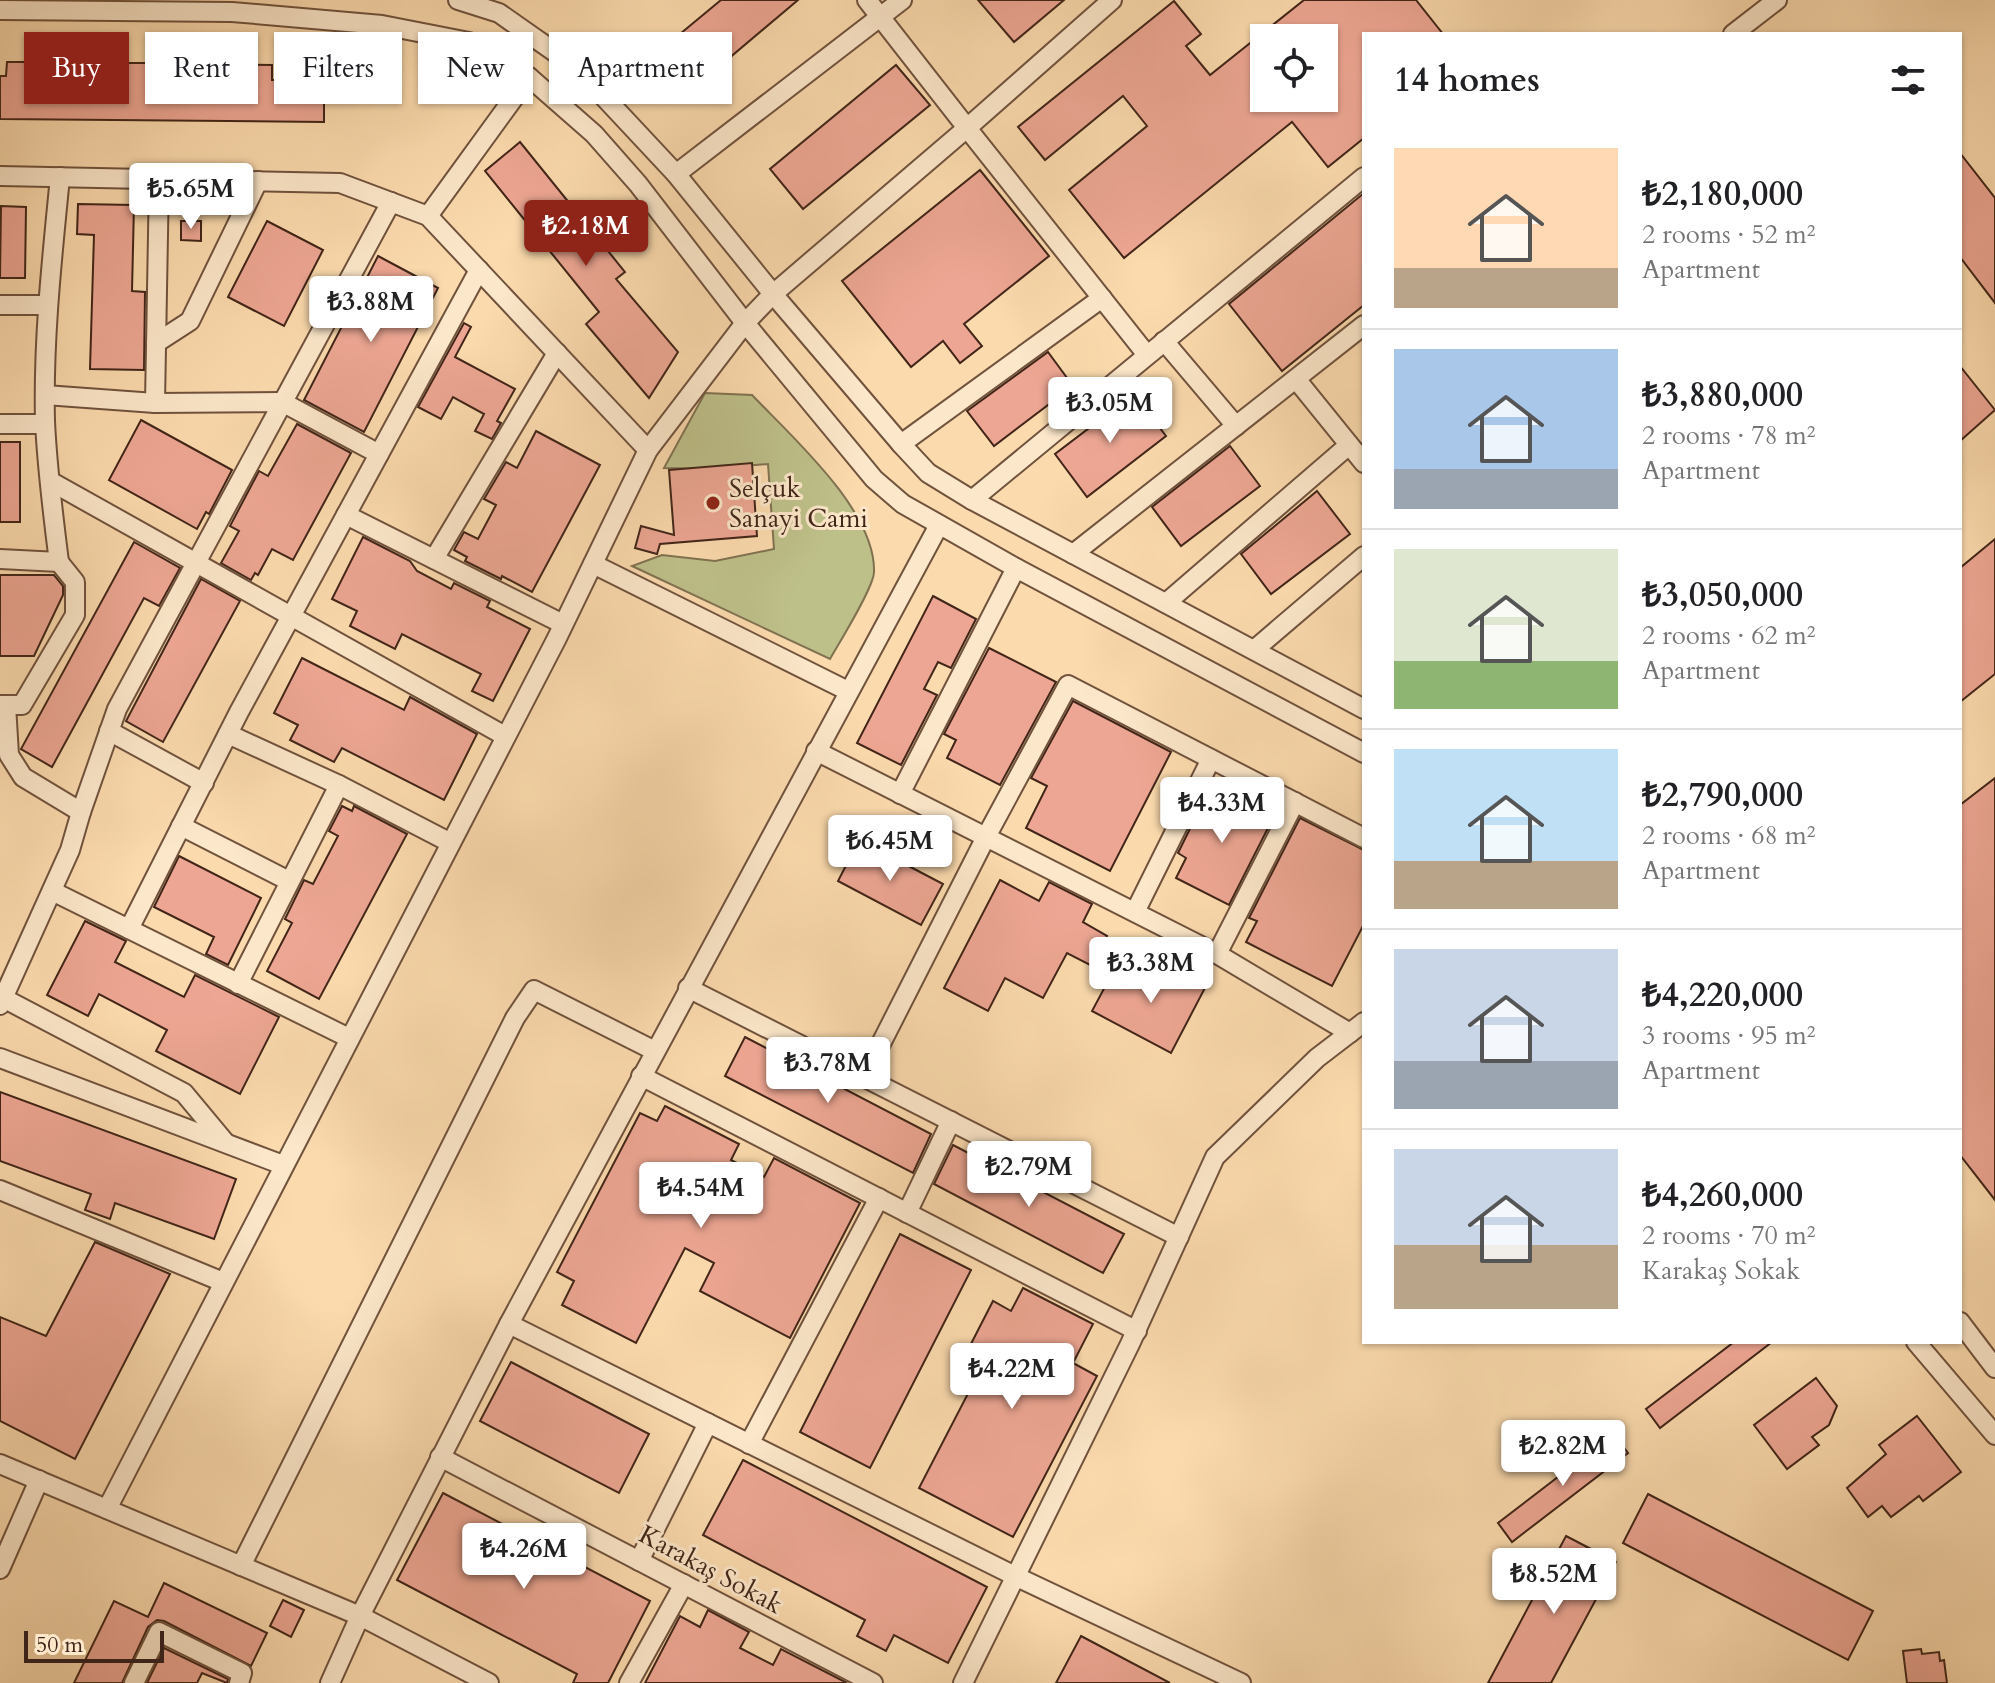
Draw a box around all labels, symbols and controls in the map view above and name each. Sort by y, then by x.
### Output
map controls [1250,24,1338,112]
button: locate [1250,24,1338,112]
chip: Buy [24,32,129,104]
chip: Rent [145,32,258,104]
chip: Filters [274,32,402,104]
chip: New [418,32,533,104]
chip: Apartment [549,32,732,104]
text: 14 homes [1394,57,1540,103]
icon: filters [1886,58,1930,102]
pin: ₺5.65M [126,163,256,231]
text: ₺5.65M [147,171,235,206]
text: ₺2,180,000 [1642,171,1803,217]
icon: home [1458,180,1554,276]
pin: ₺2.18M [521,200,651,268]
text: ₺2.18M [542,208,630,243]
text: 2 rooms · 52 m² [1642,217,1815,252]
text: Apartment [1642,252,1760,287]
pin: ₺3.88M [306,276,436,344]
text: ₺3.88M [327,284,415,319]
text: ₺3,880,000 [1642,372,1803,418]
pin: ₺3.05M [1045,377,1175,445]
icon: home [1458,381,1554,477]
text: ₺3.05M [1066,385,1154,420]
text: 2 rooms · 78 m² [1642,418,1815,453]
text: Apartment [1642,453,1760,488]
place label: Selçuk Sanayi Cami [729,471,868,536]
marker: Selçuk Sanayi Cami [704,494,722,512]
text: ₺3,050,000 [1642,572,1803,618]
icon: home [1458,581,1554,677]
text: 2 rooms · 62 m² [1642,618,1815,653]
text: Apartment [1642,653,1760,688]
text: ₺2,790,000 [1642,772,1803,818]
pin: ₺4.33M [1157,777,1287,845]
icon: home [1458,781,1554,877]
text: ₺4.33M [1178,785,1266,820]
pin: ₺6.45M [825,815,955,883]
text: 2 rooms · 68 m² [1642,818,1815,853]
text: ₺6.45M [846,823,934,858]
text: Apartment [1642,853,1760,888]
pin: ₺3.38M [1086,937,1216,1005]
text: ₺3.38M [1107,945,1195,980]
text: ₺4,220,000 [1642,972,1803,1018]
icon: home [1458,981,1554,1077]
text: 3 rooms · 95 m² [1642,1018,1815,1053]
pin: ₺3.78M [763,1037,893,1105]
text: ₺3.78M [784,1045,872,1080]
text: Apartment [1642,1053,1760,1088]
pin: ₺2.79M [964,1141,1094,1209]
text: ₺2.79M [985,1149,1073,1184]
pin: ₺4.54M [636,1162,766,1230]
text: ₺4.54M [657,1170,745,1205]
text: ₺4,260,000 [1642,1172,1803,1218]
icon: home [1458,1181,1554,1277]
text: 2 rooms · 70 m² [1642,1218,1815,1253]
text: Karakaş Sokak [1642,1253,1800,1288]
pin: ₺4.22M [947,1343,1077,1411]
text: ₺4.22M [968,1351,1056,1386]
pin: ₺2.82M [1498,1420,1628,1488]
text: ₺2.82M [1519,1428,1607,1463]
street label: Karakaş Sokak [633,1517,789,1622]
pin: ₺4.26M [459,1523,589,1591]
text: ₺4.26M [480,1531,568,1566]
pin: ₺8.52M [1489,1548,1619,1616]
text: ₺8.52M [1510,1556,1598,1591]
scale bar [24,1627,164,1663]
text: 50 m [36,1630,83,1660]

